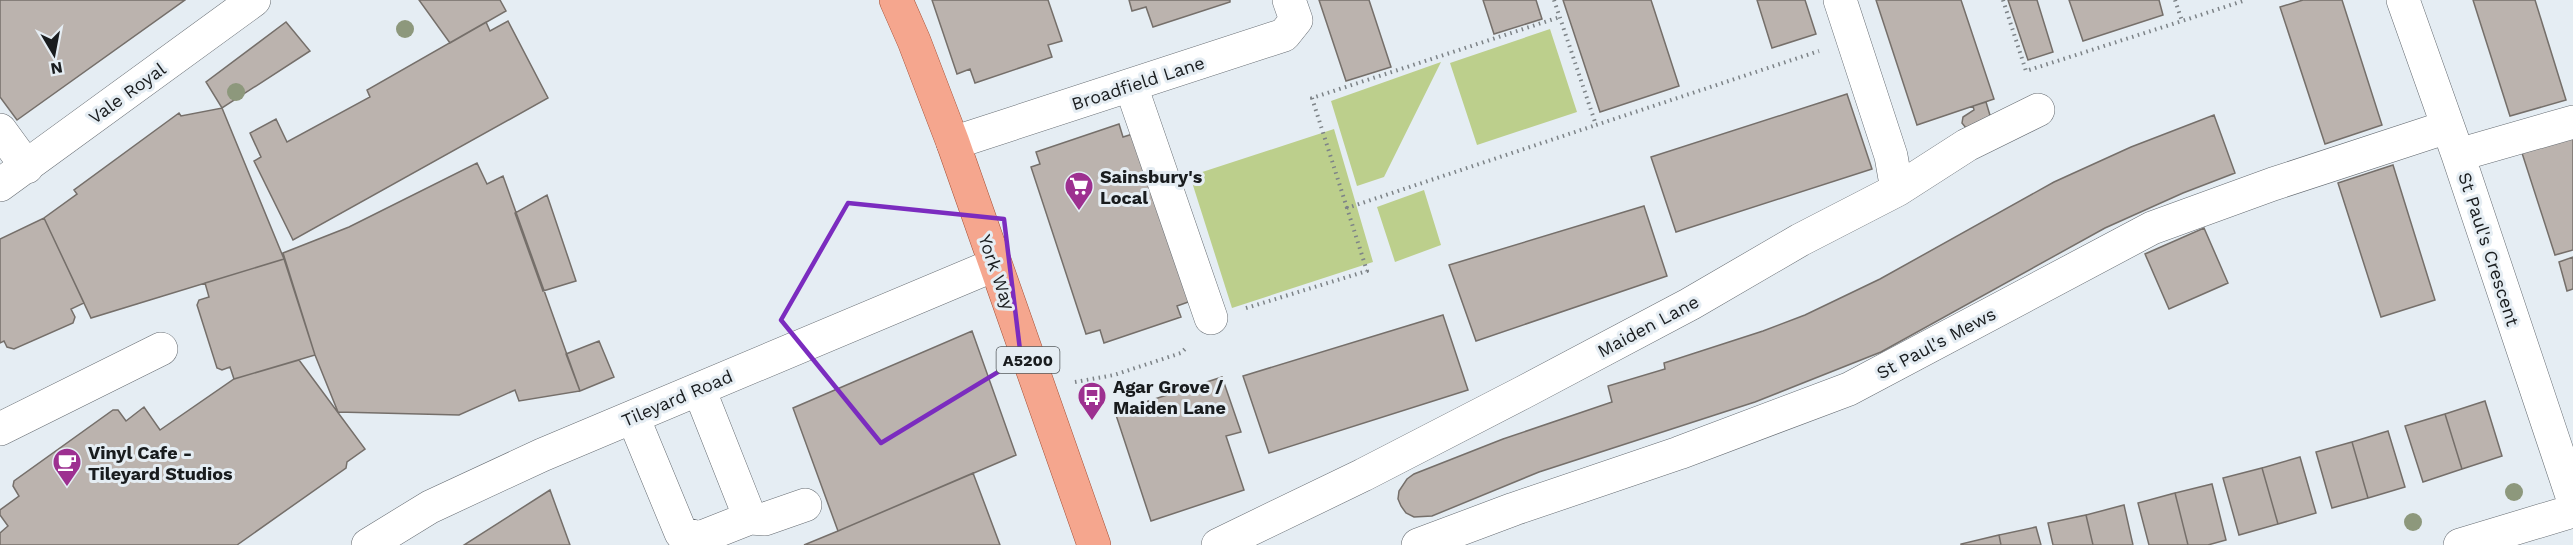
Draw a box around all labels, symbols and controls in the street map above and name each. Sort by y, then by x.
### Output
north arrow [24,24,84,84]
street label: Broadfield Lane [1069,52,1207,114]
text: N [49,58,64,79]
street label: Vale Royal [85,58,170,128]
place label: Sainsbury's Local [1100,166,1203,208]
street label: St Paul's Crescent [2454,169,2524,329]
supermarket icon: Sainsbury's Local [1063,170,1095,212]
street label: York Way [974,232,1020,313]
street label: Maiden Lane [1594,291,1702,361]
street label: St Paul's Mews [1873,303,1999,383]
road number: A5200 [996,347,1060,373]
street label: Tileyard Road [618,365,736,431]
place label: Agar Grove / Maiden Lane [1113,376,1226,418]
bus stop icon: Agar Grove / Maiden Lane [1076,380,1108,422]
place label: Vinyl Cafe - Tileyard Studios [88,442,233,484]
cafe icon: Vinyl Cafe - Tileyard Studios [51,446,83,488]

